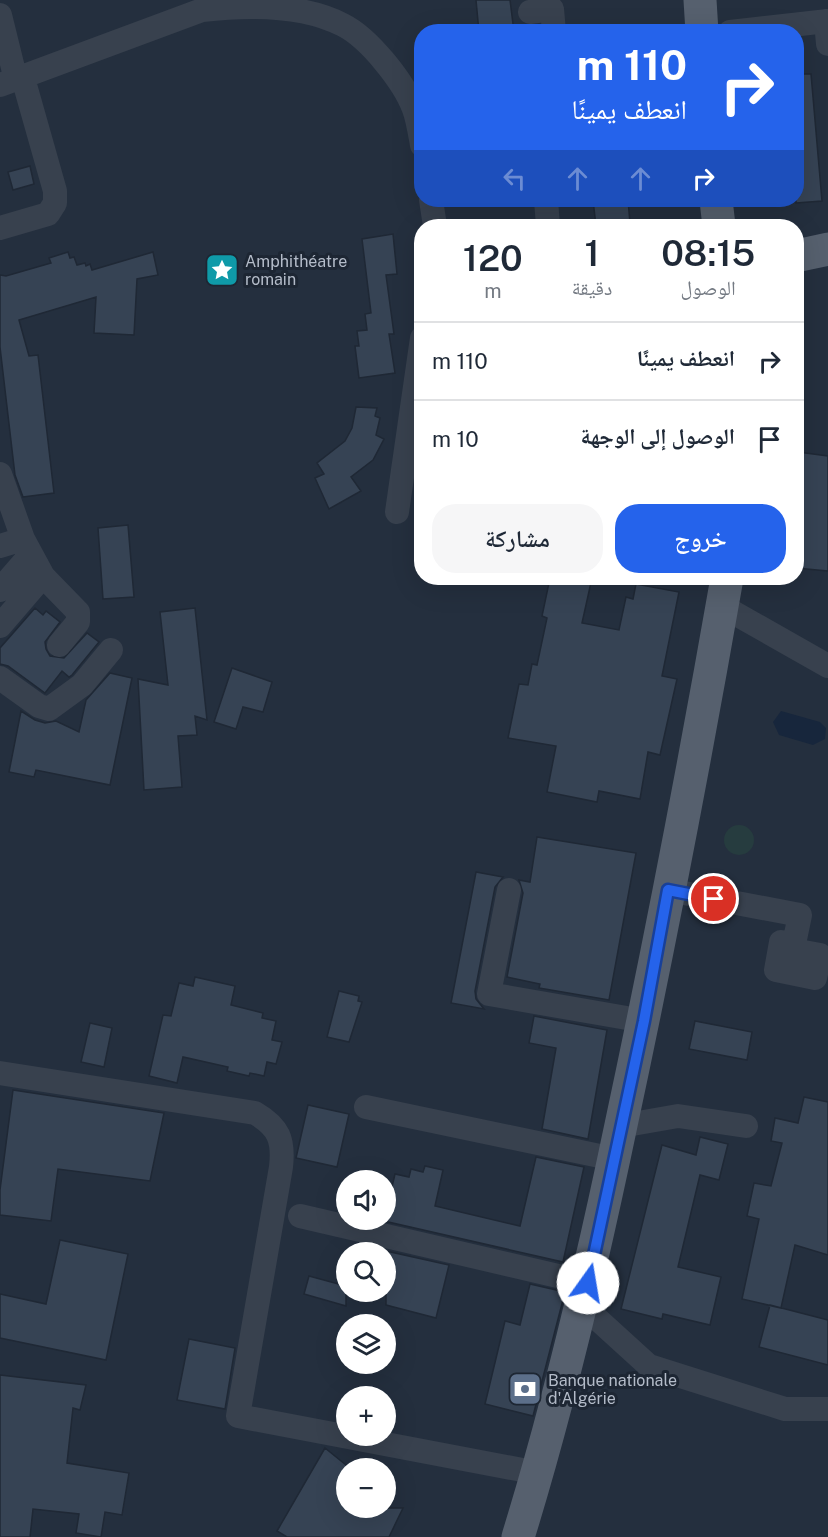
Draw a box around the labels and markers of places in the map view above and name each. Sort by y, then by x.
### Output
place icon: Amphithéatre romain [204,252,240,288]
place label: Amphithéatre romain [245,252,347,289]
pin [688,873,739,924]
bank icon: Banque nationale d'Algérie [507,1371,543,1407]
place label: Banque nationale d'Algérie [548,1371,677,1408]

